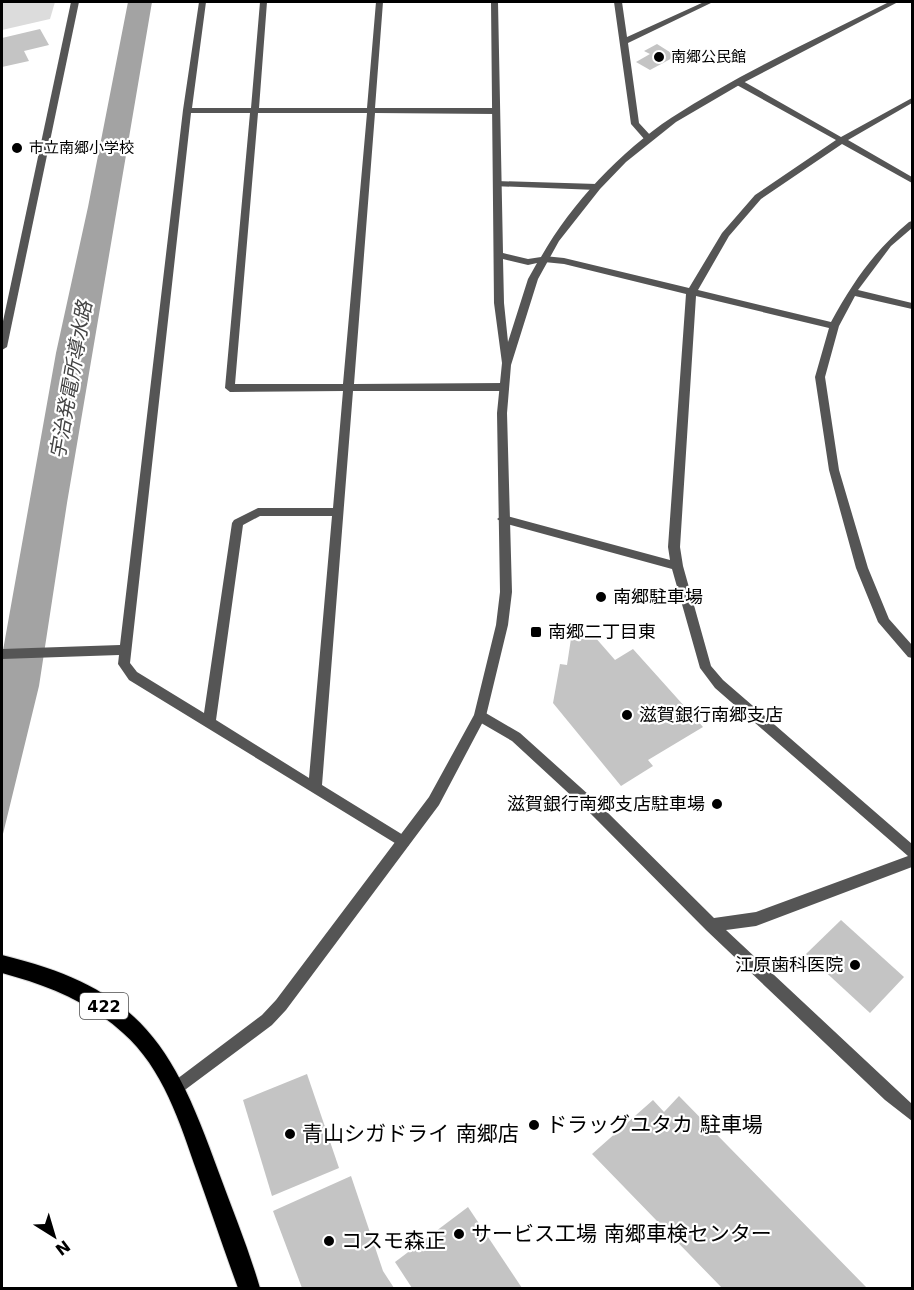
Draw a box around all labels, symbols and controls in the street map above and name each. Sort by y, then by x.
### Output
place label: 南郷公民館 [671,48,746,66]
marker: 南郷公民館 [652,50,666,64]
place label: 市立南郷小学校 [29,139,134,157]
marker: 市立南郷小学校 [10,141,24,155]
water label: 宇治発電所導水路 [45,297,97,461]
place label: 南郷駐車場 [613,586,703,607]
marker: 南郷駐車場 [594,590,608,604]
place label: 南郷二丁目東 [548,621,656,642]
marker: 南郷二丁目東 [529,625,543,639]
place label: 滋賀銀行南郷支店 [639,704,783,725]
marker: 滋賀銀行南郷支店 [620,708,634,722]
place label: 滋賀銀行南郷支店駐車場 [507,793,705,814]
marker: 滋賀銀行南郷支店駐車場 [710,797,724,811]
place label: 江原歯科医院 [735,954,843,975]
marker: 江原歯科医院 [848,958,862,972]
road number: 422 [80,993,128,1019]
place label: ドラッグユタカ 駐車場 [546,1113,763,1137]
marker: ドラッグユタカ 駐車場 [527,1118,541,1132]
place label: 青山シガドライ 南郷店 [302,1122,519,1146]
marker: 青山シガドライ 南郷店 [283,1127,297,1141]
north arrow [24,1206,84,1266]
place label: サービス工場 南郷車検センター [471,1222,772,1246]
marker: サービス工場 南郷車検センター [452,1227,466,1241]
place label: コスモ森正 [341,1229,446,1253]
marker: コスモ森正 [322,1234,336,1248]
text: N [52,1236,74,1259]

